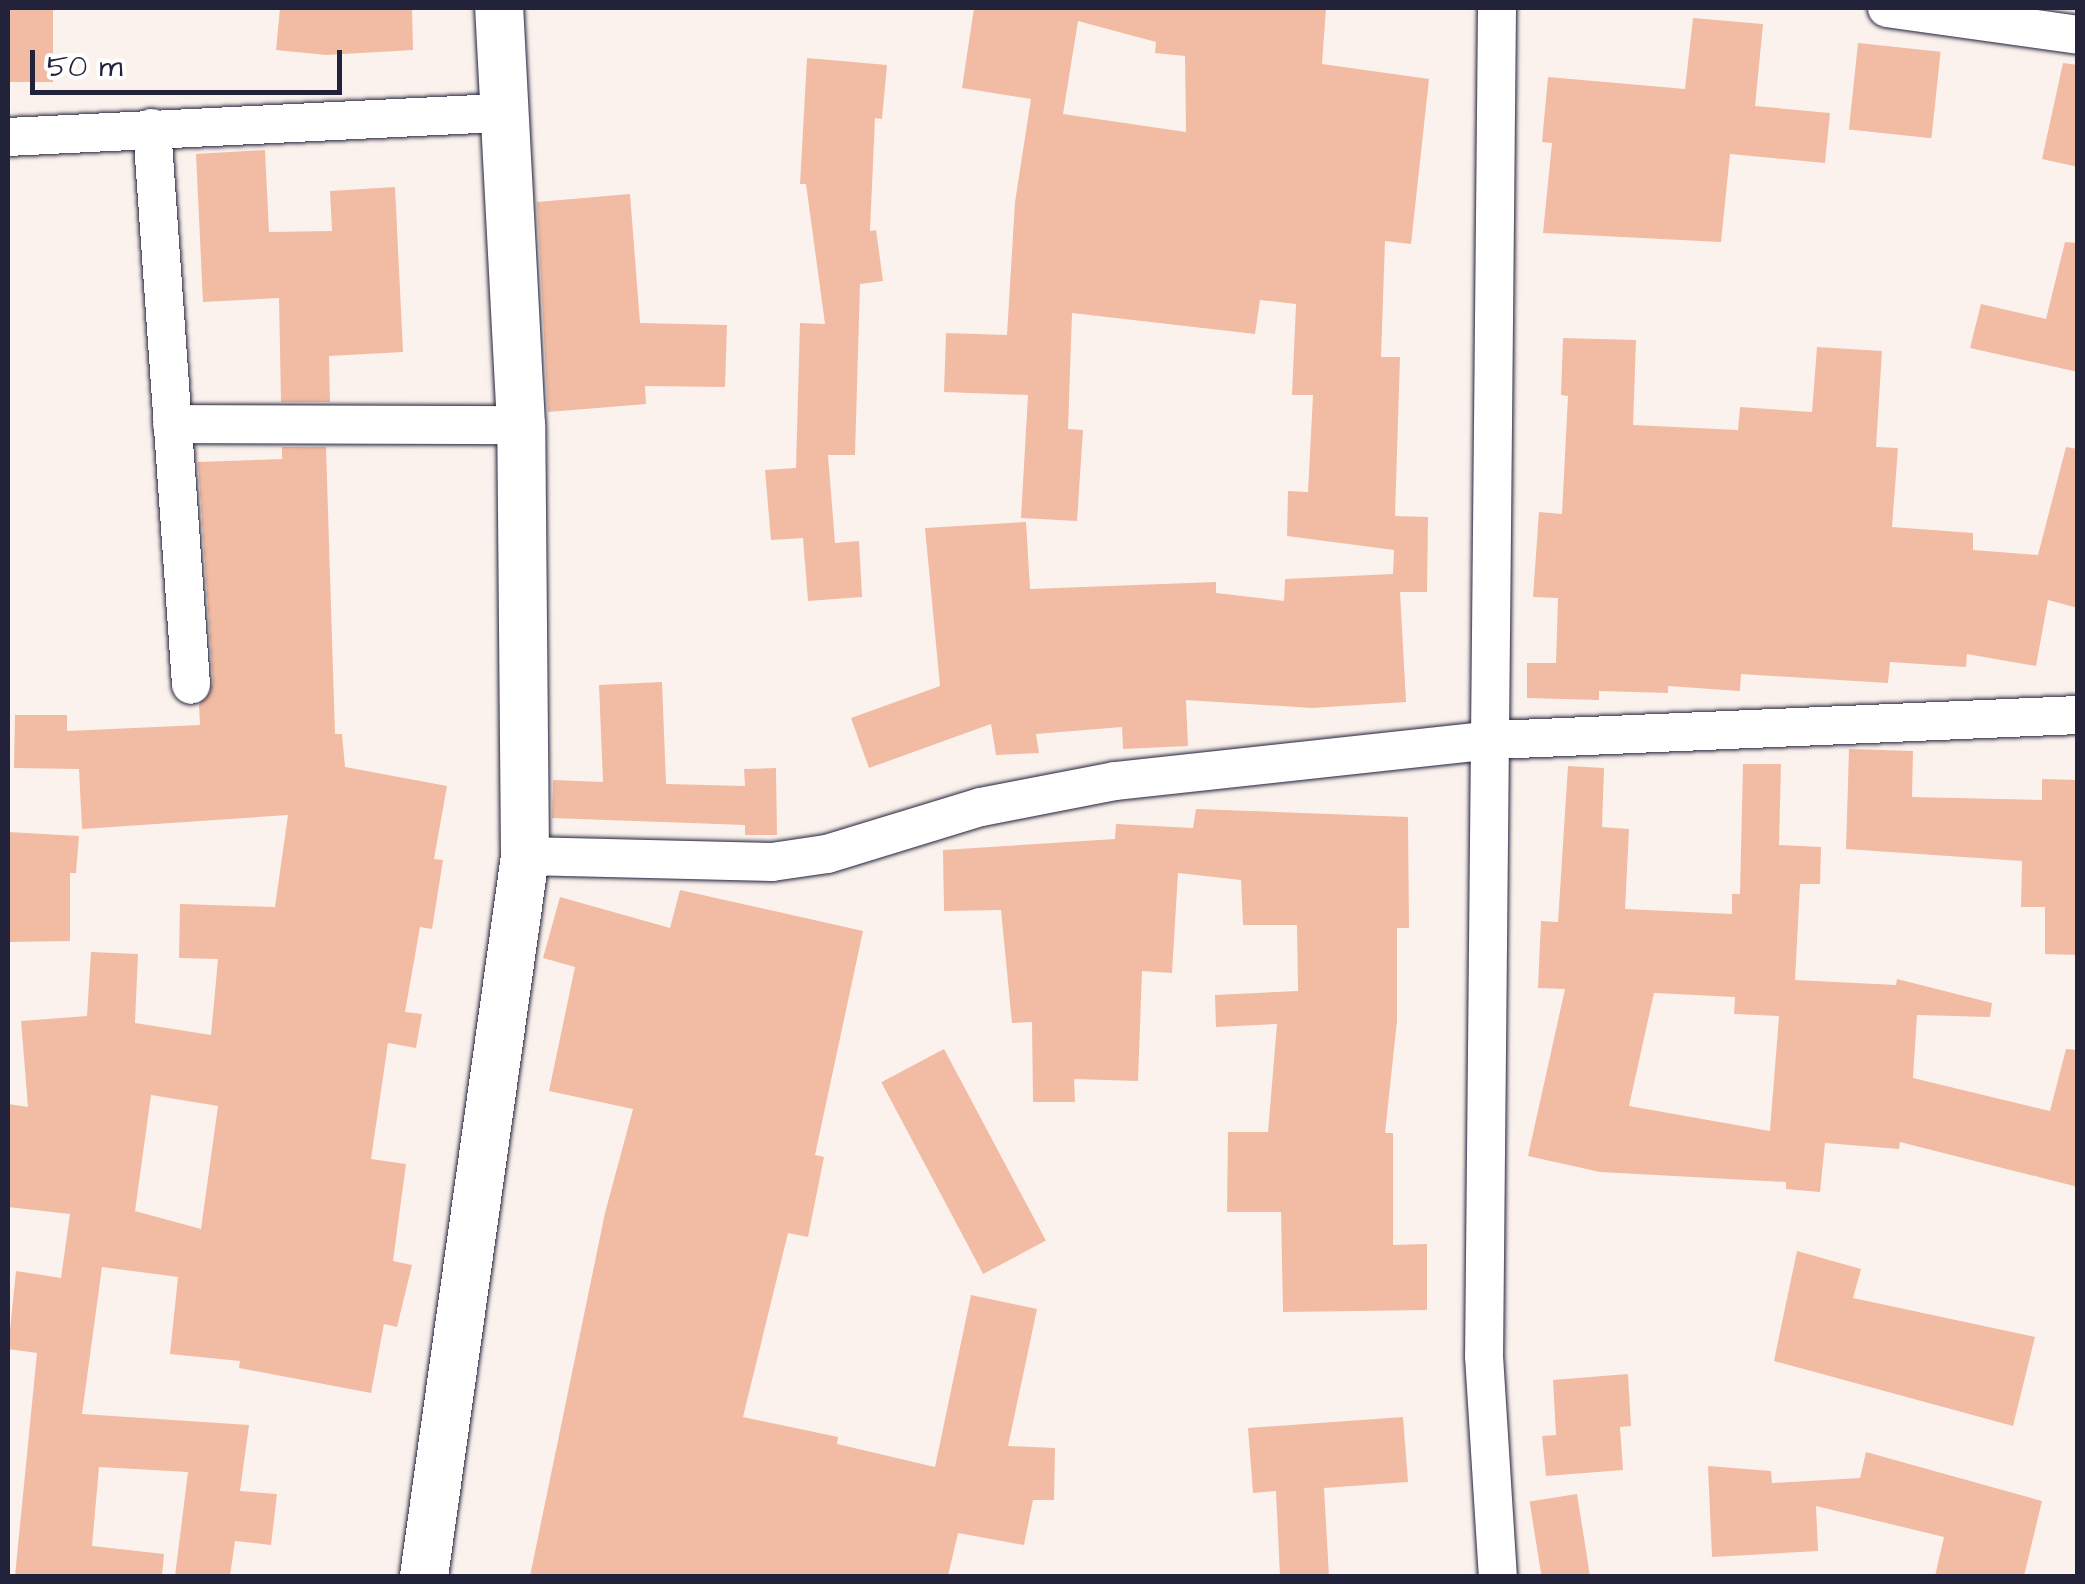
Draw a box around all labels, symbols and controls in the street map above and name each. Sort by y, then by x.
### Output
scale bar [35,30,348,92]
text: 50 m [47,46,123,88]

